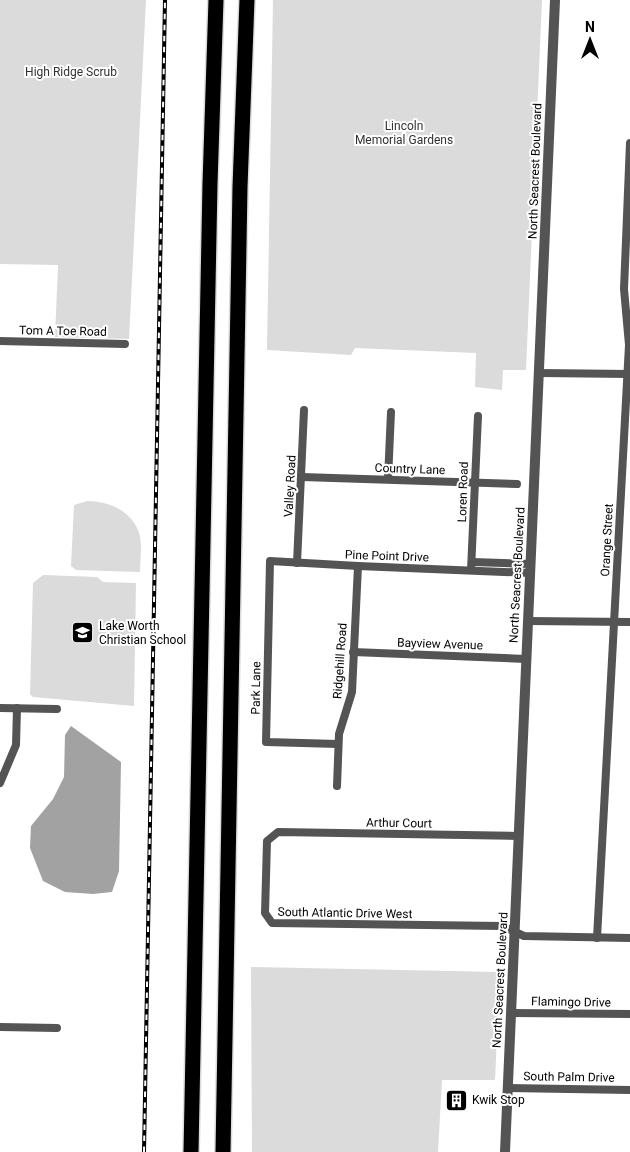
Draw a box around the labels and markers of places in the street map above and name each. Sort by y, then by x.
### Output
place label: Lake Worth Christian School [99,619,186,647]
school or university icon: Lake Worth Christian School [71,621,95,645]
building icon: Kwik Stop [444,1088,468,1112]
place label: Kwik Stop [472,1093,525,1107]

